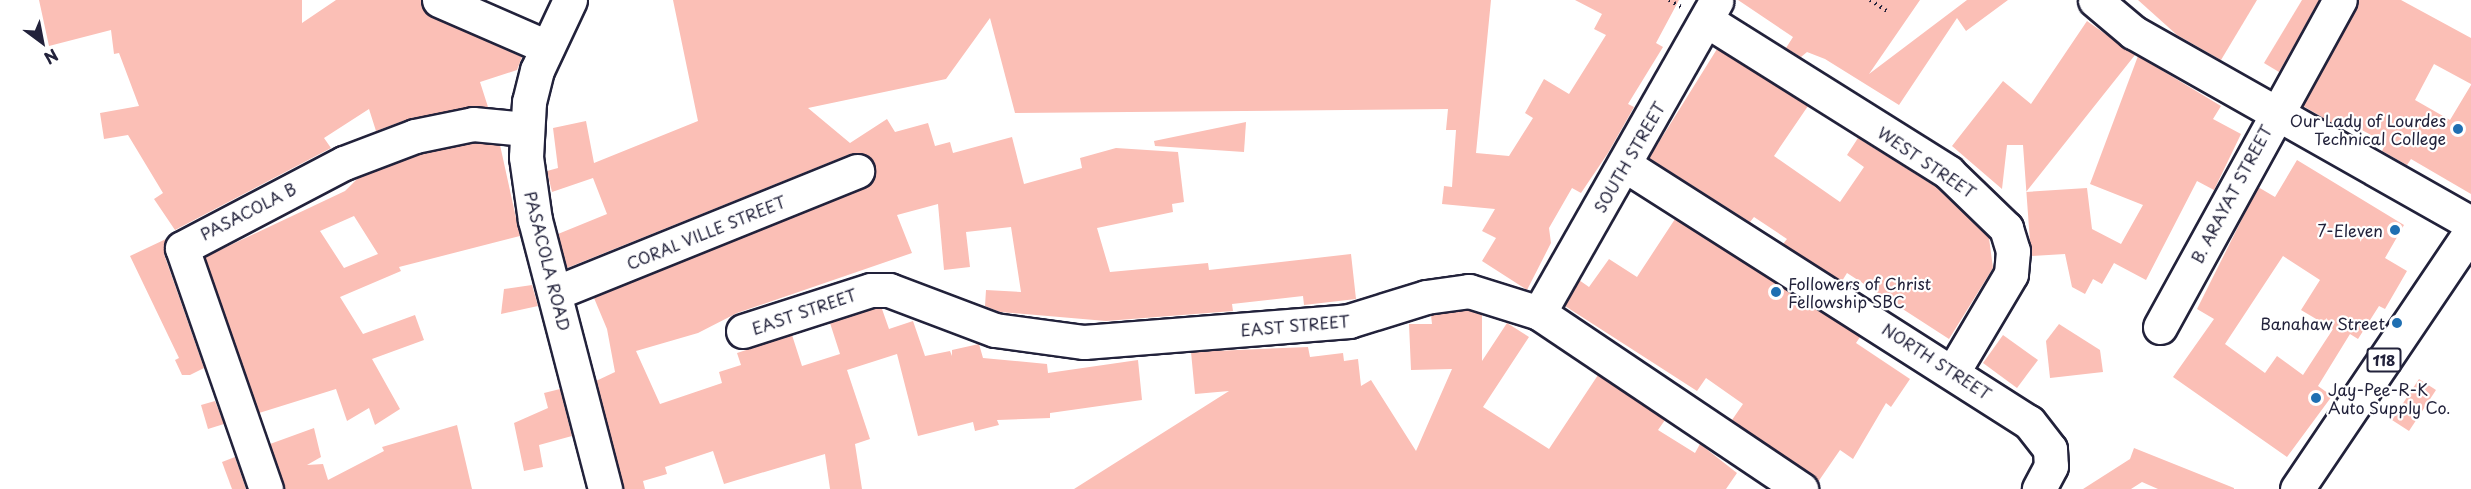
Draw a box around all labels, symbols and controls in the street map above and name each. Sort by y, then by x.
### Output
north arrow [12,12,72,72]
text: N [40,44,63,71]
street label: SOUTH STREET [1589,98,1669,216]
place label: Our Lady of Lourdes Technical College [2290,110,2446,148]
street label: WEST STREET [1874,122,1980,202]
street label: B. ARAYAT STREET [2187,122,2275,266]
marker: Our Lady of Lourdes Technical College [2451,122,2465,136]
street label: PASACOLA B [196,178,300,244]
street label: PASACOLA ROAD [521,189,575,333]
street label: CORAL VILLE STREET [621,190,791,274]
place label: 7-Eleven [2318,220,2383,240]
marker: 7-Eleven [2388,223,2402,237]
place label: Followers of Christ Fellowship SBC [1788,273,1931,311]
street label: EAST STREET [748,284,860,338]
marker: Followers of Christ Fellowship SBC [1769,285,1783,299]
street label: EAST STREET [1239,311,1351,339]
place label: Banahaw Street [2259,313,2385,333]
marker: Banahaw Street [2390,316,2404,330]
street label: NORTH STREET [1878,318,1996,404]
road number: 118 [2366,348,2402,372]
place label: Jay-Pee-R-K Auto Supply Co. [2328,379,2453,417]
marker: Jay-Pee-R-K Auto Supply Co. [2309,391,2323,405]

